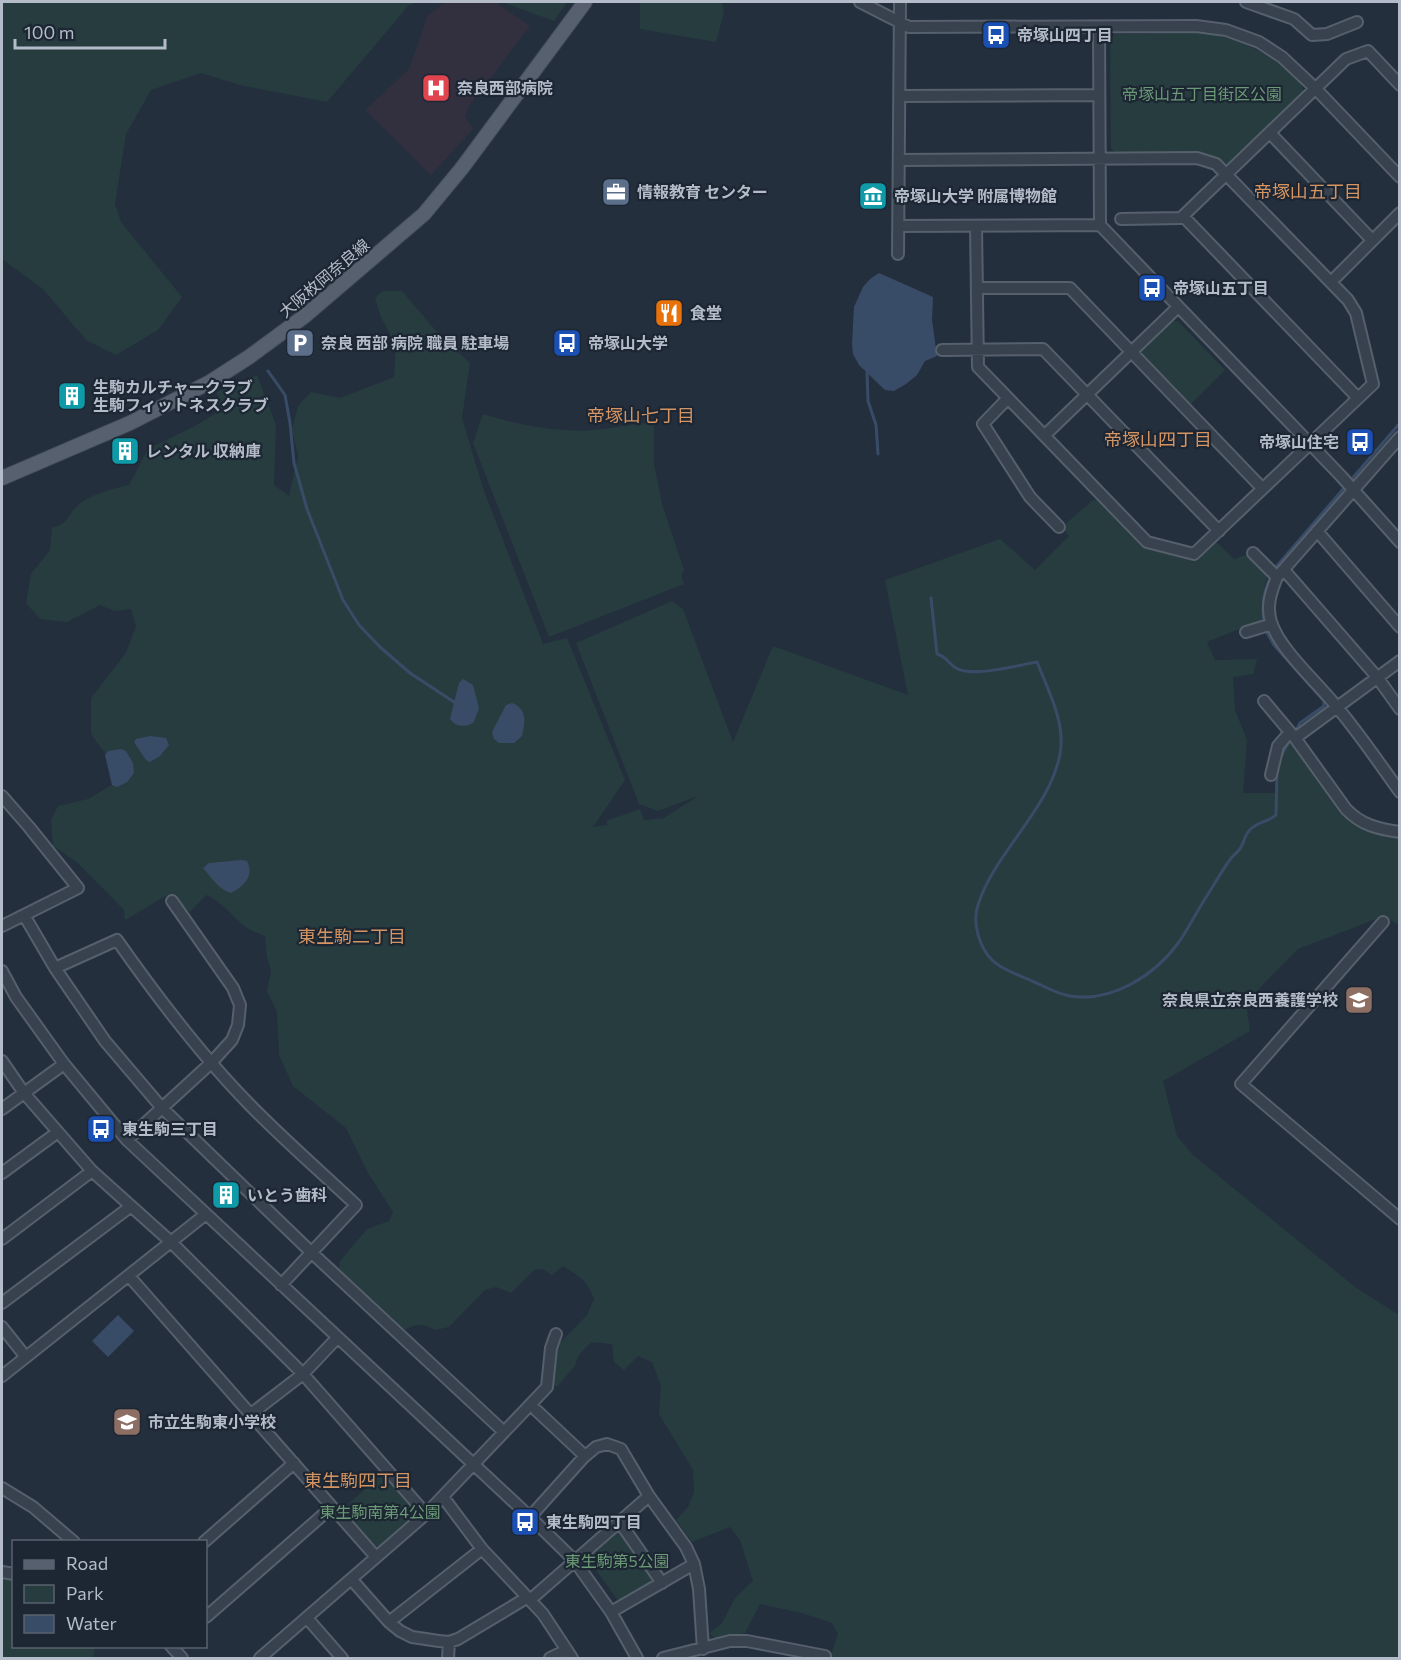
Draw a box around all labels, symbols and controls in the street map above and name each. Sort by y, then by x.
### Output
scale bar [15,12,165,50]
bus stop icon: 帝塚山四丁目 [980,19,1012,51]
text: 100 m [24,21,74,43]
place label: 帝塚山四丁目 [1017,25,1113,44]
hospital icon: 奈良西部病院 [420,72,452,104]
place label: 奈良西部病院 [457,78,553,97]
park label: 帝塚山五丁目街区公園 [1122,84,1282,103]
office icon: 情報教育 センター [600,176,632,208]
museum icon: 帝塚山大学 附属博物館 [857,180,889,212]
district label: 帝塚山五丁目 [1254,180,1362,202]
place label: 情報教育 センター [637,182,768,201]
place label: 帝塚山大学 附属博物館 [894,186,1057,205]
street label: 大阪枚岡奈良線 [275,234,373,321]
bus stop icon: 帝塚山五丁目 [1136,272,1168,304]
place label: 帝塚山五丁目 [1173,278,1269,297]
restaurant icon: 食堂 [653,297,685,329]
place label: 食堂 [690,303,722,322]
parking icon: 奈良 西部 病院 職員 駐車場 [284,327,316,359]
bus stop icon: 帝塚山大学 [551,327,583,359]
place label: 奈良 西部 病院 職員 駐車場 [321,333,509,352]
place label: 帝塚山大学 [588,333,668,352]
place label: 生駒カルチャークラブ 生駒フィットネスクラブ [93,377,269,414]
building icon: 生駒カルチャークラブ 生駒フィットネスクラブ [56,380,88,412]
district label: 帝塚山七丁目 [587,404,695,426]
bus stop icon: 帝塚山住宅 [1344,426,1376,458]
district label: 帝塚山四丁目 [1104,428,1212,450]
place label: 帝塚山住宅 [1259,432,1339,451]
building icon: レンタル 収納庫 [109,435,141,467]
place label: レンタル 収納庫 [146,441,261,460]
district label: 東生駒二丁目 [298,925,406,947]
school or university icon: 奈良県立奈良西養護学校 [1343,984,1375,1016]
place label: 奈良県立奈良西養護学校 [1162,990,1338,1009]
bus stop icon: 東生駒三丁目 [85,1113,117,1145]
place label: 東生駒三丁目 [122,1119,218,1138]
building icon: いとう歯科 [210,1179,242,1211]
place label: いとう歯科 [247,1185,327,1204]
school or university icon: 市立生駒東小学校 [111,1406,143,1438]
place label: 市立生駒東小学校 [148,1412,276,1431]
district label: 東生駒四丁目 [304,1469,412,1491]
park label: 東生駒南第4公園 [319,1502,441,1521]
bus stop icon: 東生駒四丁目 [509,1506,541,1538]
place label: 東生駒四丁目 [546,1512,642,1531]
legend [12,1540,207,1648]
park label: 東生駒第5公園 [564,1551,670,1570]
text: Road [66,1552,108,1574]
text: Park [66,1582,104,1604]
text: Water [66,1612,117,1634]

